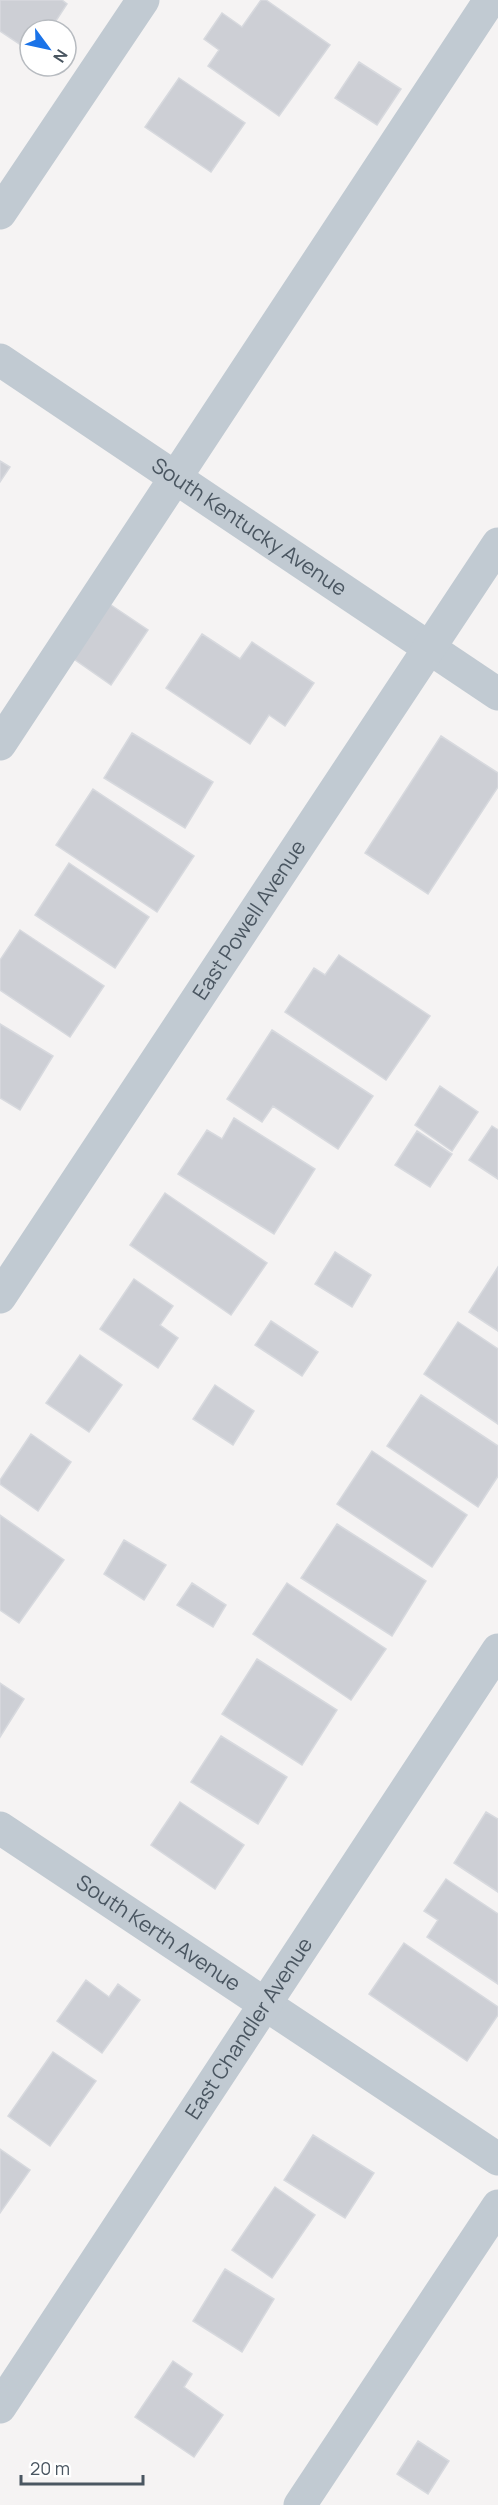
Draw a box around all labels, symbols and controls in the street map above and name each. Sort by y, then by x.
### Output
north arrow [18,18,78,78]
text: N [48,45,73,67]
street label: South Kentucky Avenue [147,451,353,602]
street label: East Powell Avenue [186,834,311,1005]
street label: South Kerth Avenue [71,1868,246,1997]
street label: East Chandler Avenue [178,1932,318,2124]
scale bar [21,2448,142,2486]
text: 20 m [30,2456,70,2480]

